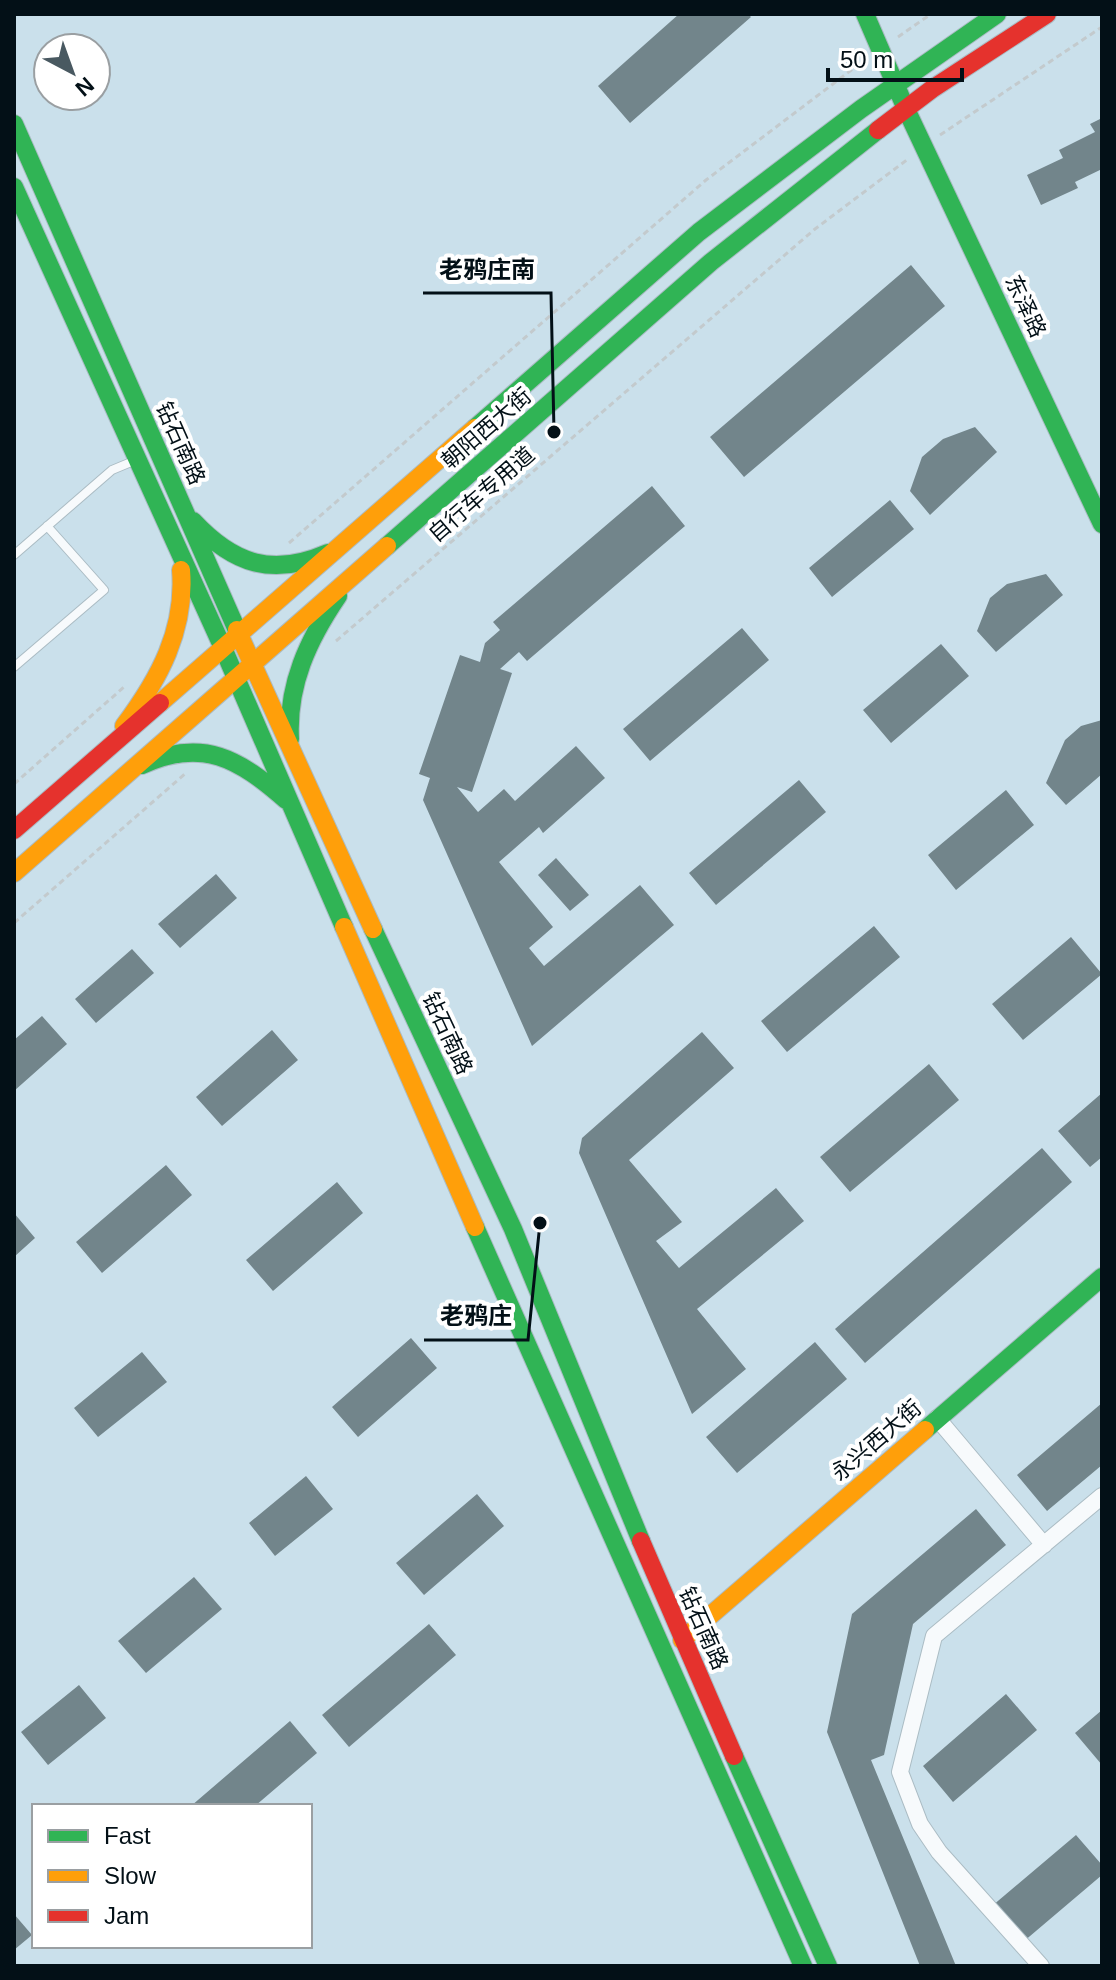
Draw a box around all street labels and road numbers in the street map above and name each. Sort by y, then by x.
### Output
street label: 东泽路 [1000,271,1051,341]
street label: 朝阳西大街 [437,383,536,474]
street label: 钻石南路 [151,398,210,488]
street label: 自行车专用道 [423,442,539,547]
street label: 钻石南路 [418,988,477,1078]
street label: 永兴西大街 [827,1395,926,1486]
street label: 钻石南路 [674,1583,733,1673]

